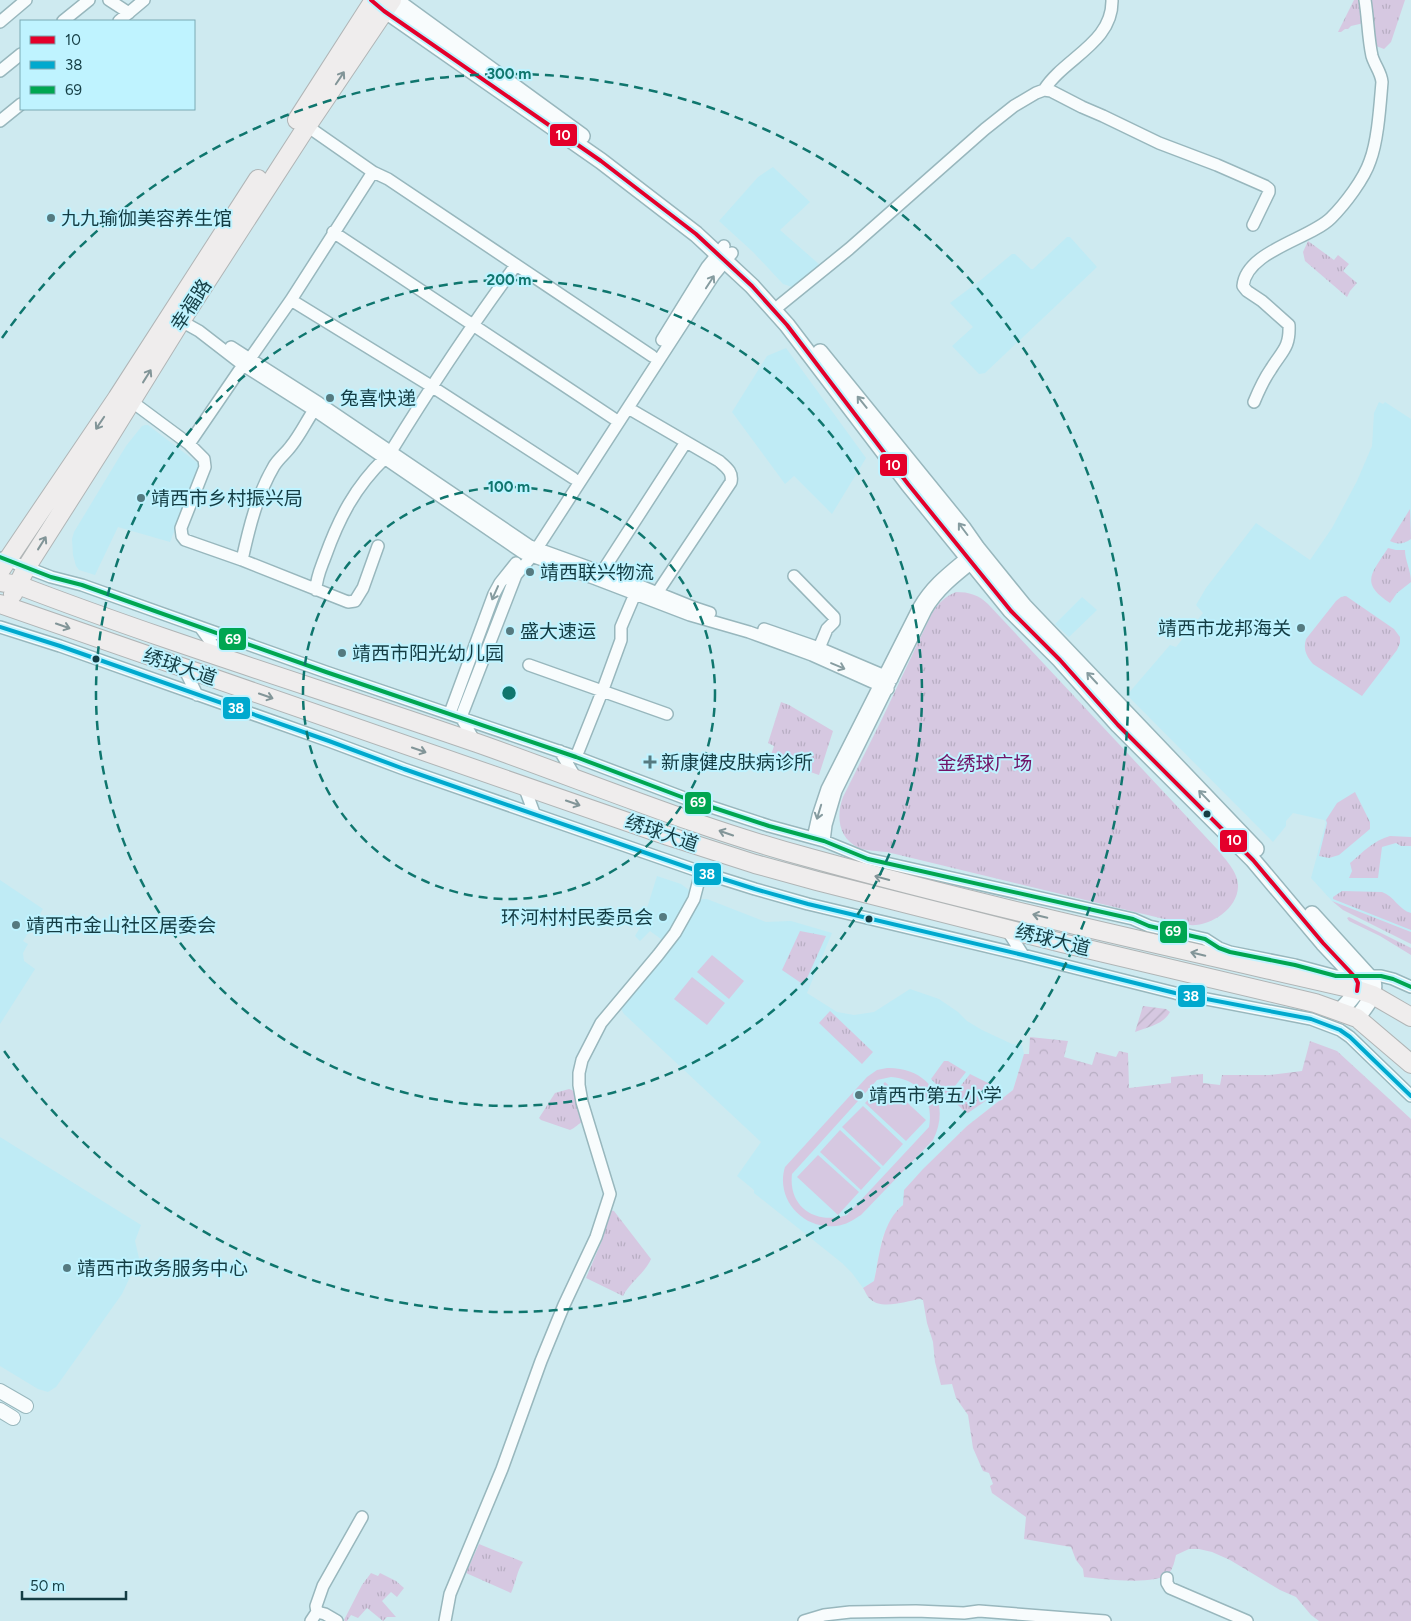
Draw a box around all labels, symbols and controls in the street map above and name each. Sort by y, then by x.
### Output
legend [20,20,195,110]
text: 10 [65,31,81,49]
text: 38 [65,56,82,74]
text: 300 m [487,65,531,83]
one-way arrow [335,71,345,85]
text: 69 [65,81,82,99]
line badge: 10 [549,123,578,147]
text: 10 [556,127,570,144]
place label: 九九瑜伽美容养生馆 [61,207,232,230]
marker: 九九瑜伽美容养生馆 [45,212,57,224]
text: 200 m [487,271,531,289]
street label: 幸福路 [166,275,216,335]
one-way arrow [705,275,715,289]
one-way arrow [142,369,152,383]
place label: 兔喜快递 [340,387,416,410]
marker: 兔喜快递 [324,392,336,404]
one-way arrow [856,396,867,409]
one-way arrow [95,416,105,430]
line badge: 10 [879,453,908,477]
text: 10 [886,457,900,474]
text: 100 m [488,478,530,496]
place label: 靖西市乡村振兴局 [151,487,303,510]
marker: 靖西市乡村振兴局 [135,492,147,504]
one-way arrow [958,522,968,536]
one-way arrow [37,536,47,550]
place label: 靖西联兴物流 [540,561,654,584]
marker: 靖西联兴物流 [524,566,536,578]
one-way arrow [490,585,499,600]
place label: 靖西市龙邦海关 [1158,617,1291,640]
place label: 盛大速运 [520,620,596,643]
one-way arrow [54,622,70,631]
marker: 靖西市龙邦海关 [1295,622,1307,634]
marker: 盛大速运 [504,625,516,637]
line badge: 69 [218,627,247,651]
text: 69 [225,631,241,648]
place label: 靖西市阳光幼儿园 [352,642,504,665]
street label: 绣球大道 [140,644,220,690]
marker: 靖西市阳光幼儿园 [336,647,348,659]
unlabelled marker [91,654,101,664]
one-way arrow [830,662,845,672]
one-way arrow [1086,672,1098,685]
centre of rings [500,684,518,702]
one-way arrow [258,692,273,701]
line badge: 38 [222,696,251,720]
text: 38 [228,700,244,717]
one-way arrow [411,745,427,755]
place label: 新康健皮肤病诊所 [661,751,813,774]
park label: 金绣球广场 [937,752,1033,775]
marker: 新康健皮肤病诊所 [643,755,657,769]
one-way arrow [1198,789,1210,802]
line badge: 69 [684,791,712,815]
text: 69 [690,794,706,811]
one-way arrow [565,799,580,808]
one-way arrow [814,803,824,819]
unlabelled marker [1202,809,1212,819]
street label: 绣球大道 [622,810,702,856]
one-way arrow [719,828,734,837]
line badge: 10 [1219,829,1248,853]
text: 10 [1227,832,1241,849]
line badge: 38 [693,862,722,886]
text: 38 [699,866,715,883]
one-way arrow [875,873,891,882]
place label: 环河村村民委员会 [501,906,653,929]
marker: 环河村村民委员会 [657,911,669,923]
one-way arrow [1033,911,1049,920]
place label: 靖西市金山社区居委会 [26,914,216,937]
unlabelled marker [864,914,874,924]
marker: 靖西市金山社区居委会 [10,919,22,931]
street label: 绣球大道 [1013,920,1093,960]
line badge: 69 [1159,920,1188,944]
text: 69 [1165,923,1181,940]
one-way arrow [1191,949,1207,958]
line badge: 38 [1177,984,1206,1008]
text: 38 [1183,988,1199,1005]
place label: 靖西市第五小学 [869,1084,1002,1107]
marker: 靖西市第五小学 [853,1089,865,1101]
place label: 靖西市政务服务中心 [77,1257,248,1280]
marker: 靖西市政务服务中心 [61,1262,73,1274]
scale bar [22,1568,126,1600]
text: 50 m [30,1577,65,1595]

